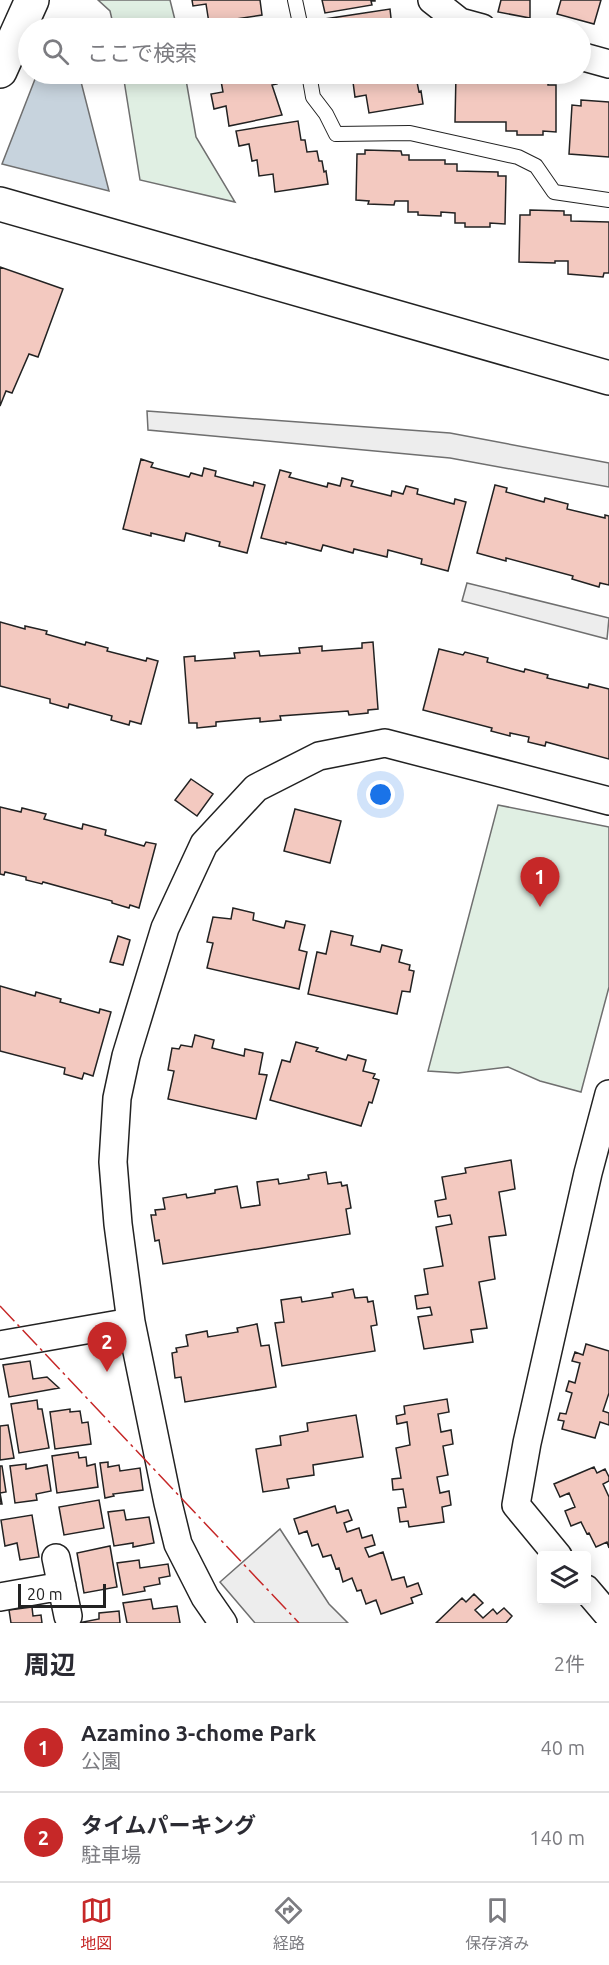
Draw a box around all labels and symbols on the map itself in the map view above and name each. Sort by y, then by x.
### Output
your location [366,780,395,809]
pin: 1 [520,858,560,907]
pin: 2 [88,1322,126,1372]
scale bar [18,1581,106,1608]

